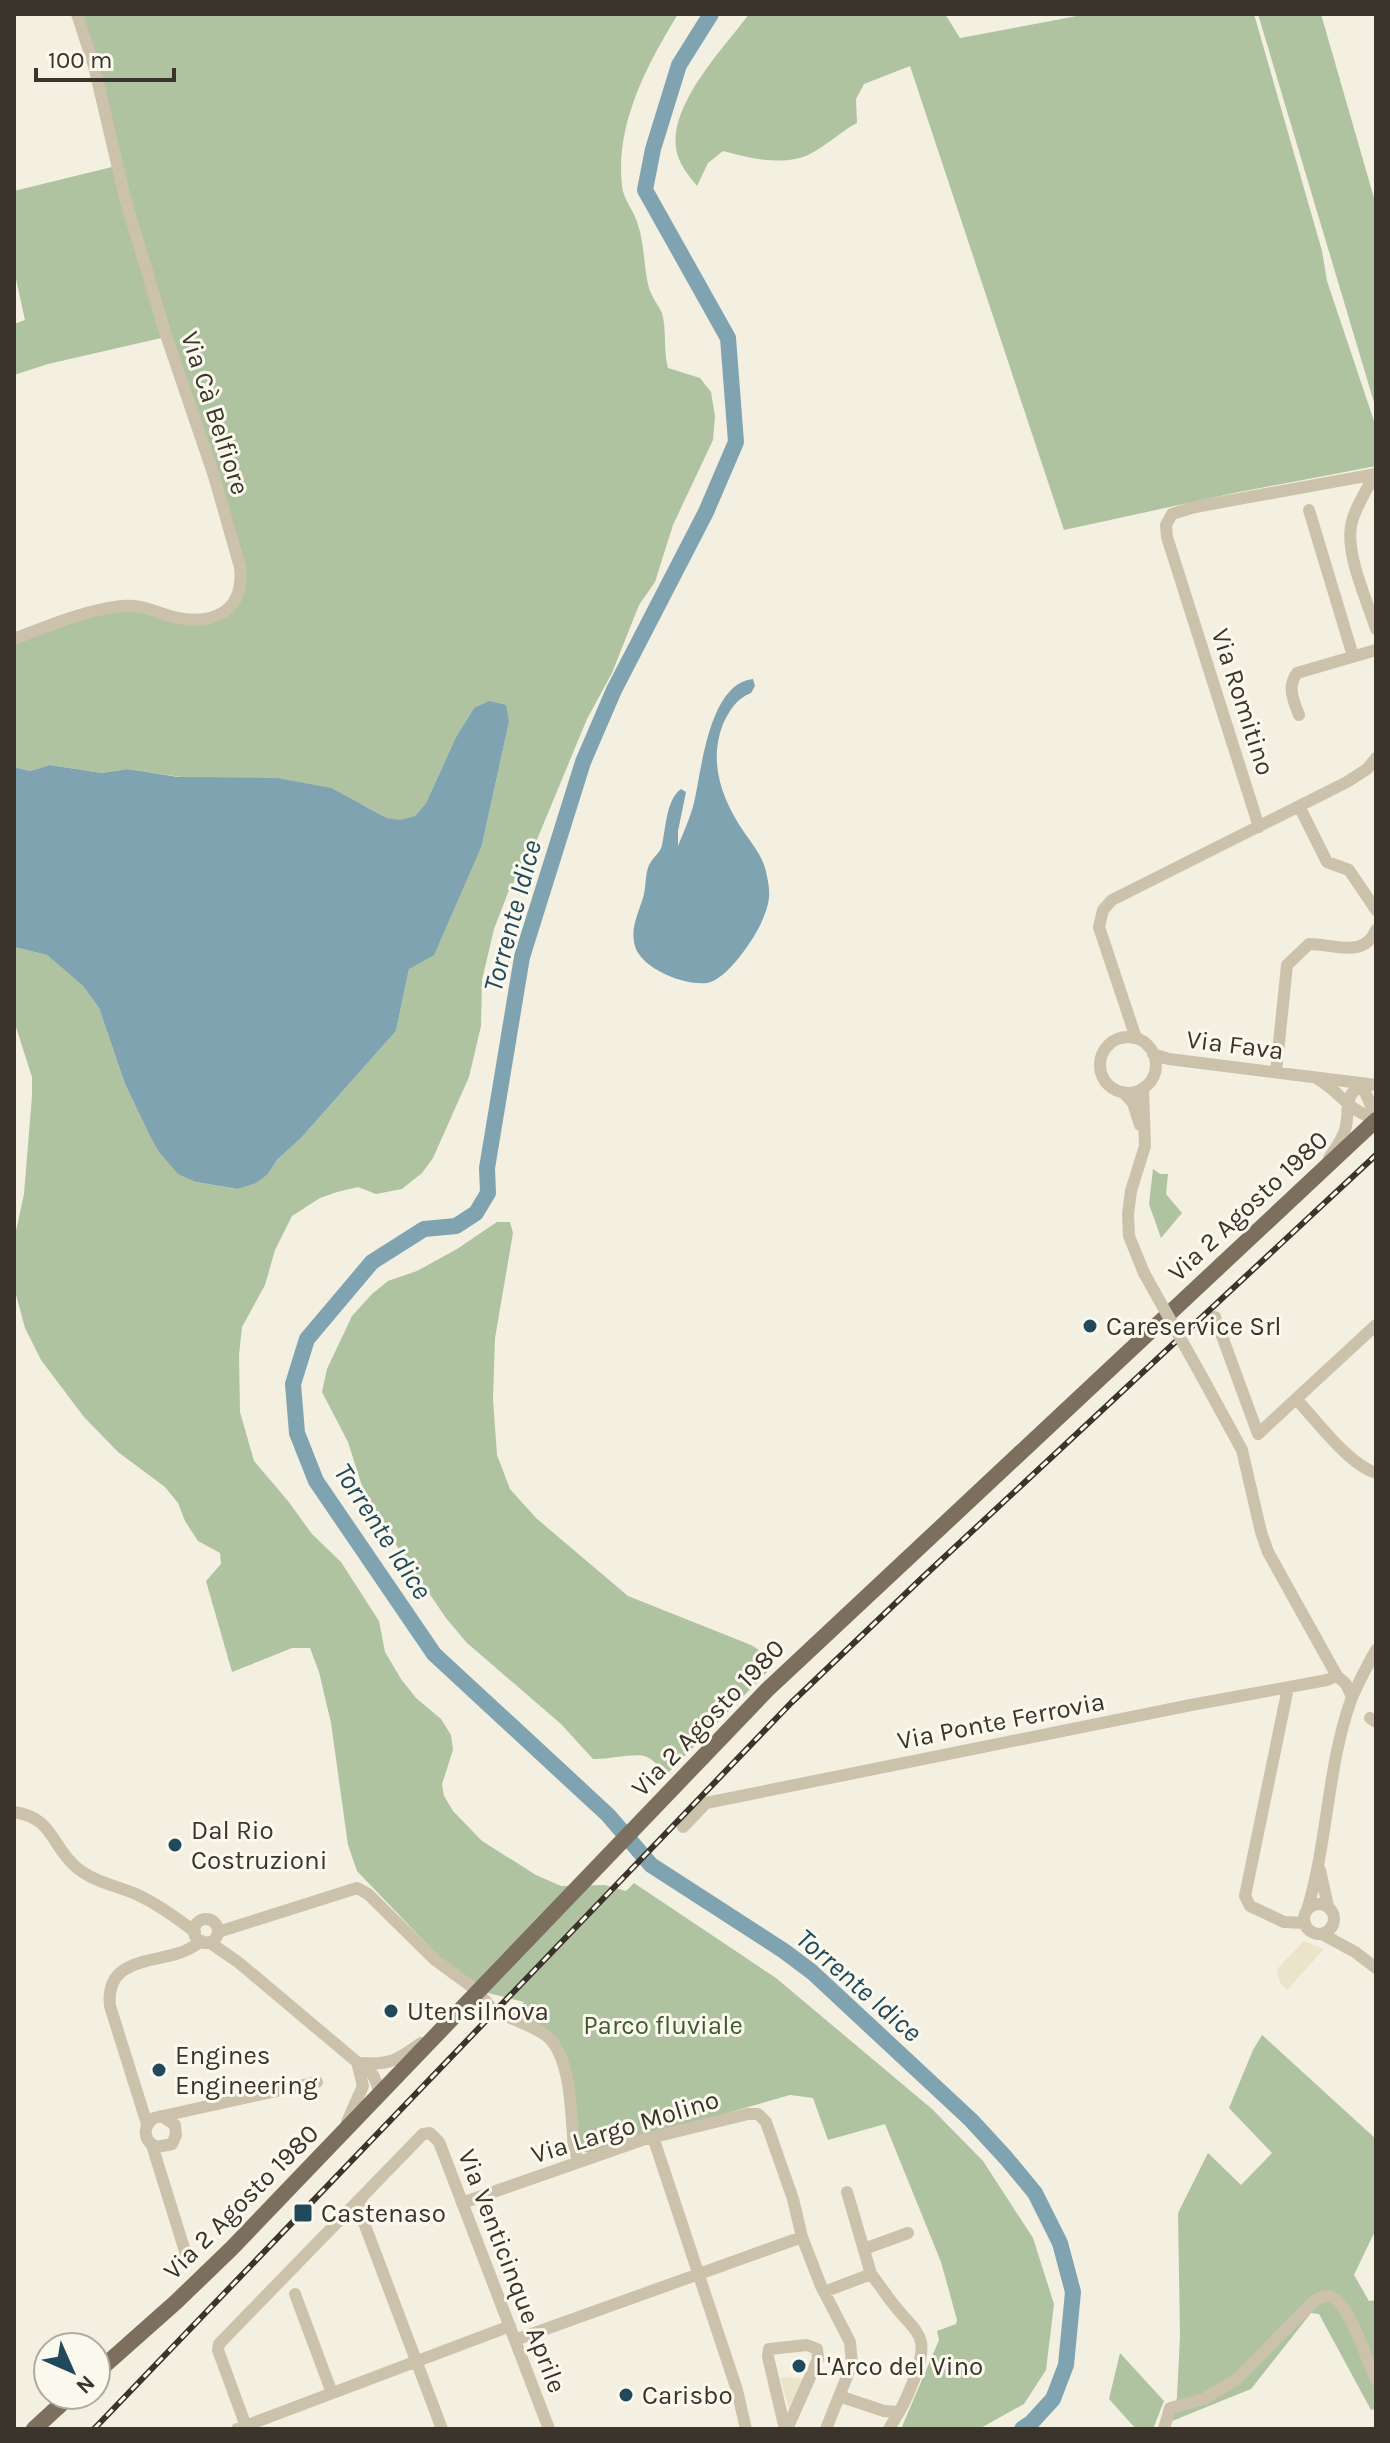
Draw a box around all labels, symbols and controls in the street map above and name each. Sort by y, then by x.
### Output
scale bar [36,32,174,82]
text: 100 m [48,46,113,74]
street label: Via Cà Belfiore [174,328,256,498]
street label: Via Romitino [1205,625,1281,779]
water label: Torrente Idice [476,837,548,995]
street label: Via Fava [1185,1024,1285,1066]
street label: Via 2 Agosto 1980 [1162,1124,1334,1288]
place label: Careservice Srl [1106,1311,1282,1342]
marker: Careservice Srl [1081,1317,1099,1335]
water label: Torrente Idice [327,1457,439,1605]
street label: Via 2 Agosto 1980 [625,1633,791,1803]
street label: Via Ponte Ferrovia [895,1686,1107,1756]
place label: Dal Rio Costruzioni [191,1815,327,1876]
marker: Dal Rio Costruzioni [166,1836,184,1854]
water label: Torrente Idice [789,1921,929,2049]
place label: Utensilnova [407,1996,549,2027]
marker: Utensilnova [382,2002,400,2020]
park label: Parco fluviale [583,2010,743,2041]
place label: Engines Engineering [175,2040,318,2101]
marker: Engines Engineering [150,2061,168,2079]
street label: Via Largo Molino [527,2084,723,2170]
street label: Via 2 Agosto 1980 [157,2118,325,2286]
street label: Via Venticinque Aprile [451,2145,573,2397]
place label: Castenaso [321,2198,446,2229]
marker: Castenaso [292,2202,314,2224]
north arrow [32,2331,112,2411]
place label: L'Arco del Vino [815,2351,983,2382]
marker: L'Arco del Vino [790,2357,808,2375]
text: N [71,2370,100,2399]
place label: Carisbo [642,2380,733,2411]
marker: Carisbo [617,2386,635,2404]

